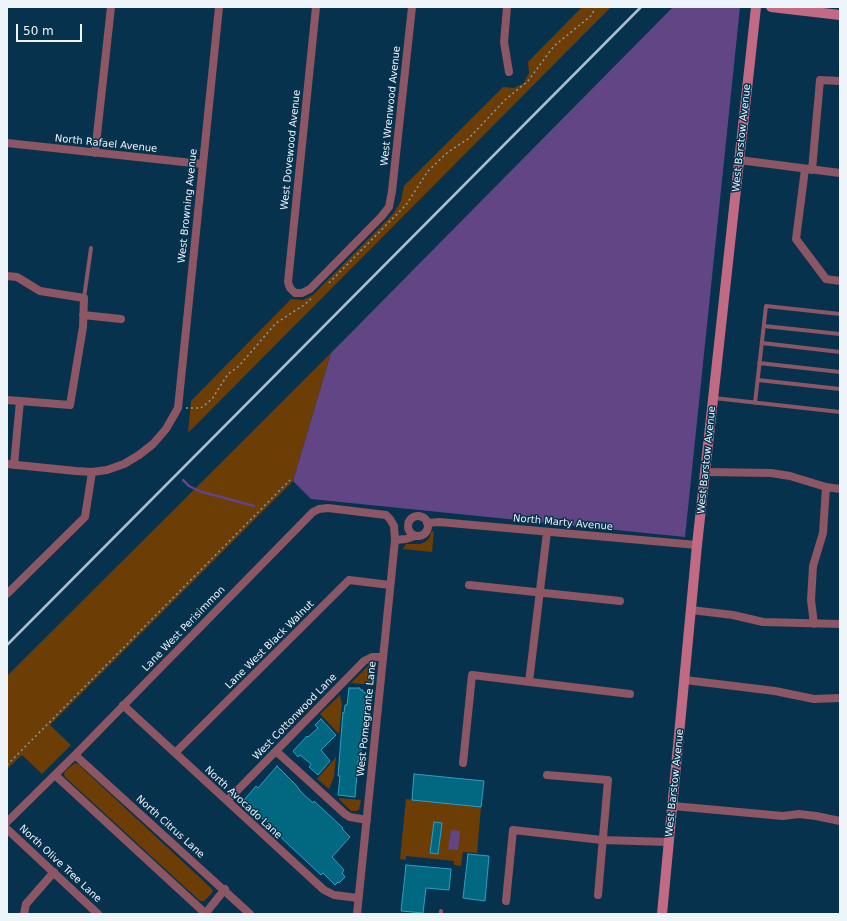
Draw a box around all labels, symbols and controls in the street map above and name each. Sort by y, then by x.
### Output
scale bar [18,16,84,42]
text: 50 m [23,24,54,38]
street label: West Wrenwood Avenue [379,45,403,167]
street label: West Barstow Avenue [730,83,754,193]
street label: West Dovewood Avenue [279,89,303,211]
street label: North Rafael Avenue [54,133,158,155]
street label: West Browning Avenue [176,148,200,264]
street label: West Barstow Avenue [695,405,719,515]
street label: North Marty Avenue [513,513,613,533]
street label: Lane West Perisimmon [140,584,228,674]
street label: Lane West Black Walnut [223,598,317,692]
street label: West Pomegrante Lane [355,661,379,777]
street label: West Cottonwood Lane [251,671,339,763]
street label: West Barstow Avenue [663,728,687,838]
street label: North Avocado Lane [202,764,284,842]
street label: North Citrus Lane [133,793,207,861]
street label: North Olive Tree Lane [16,823,104,905]

